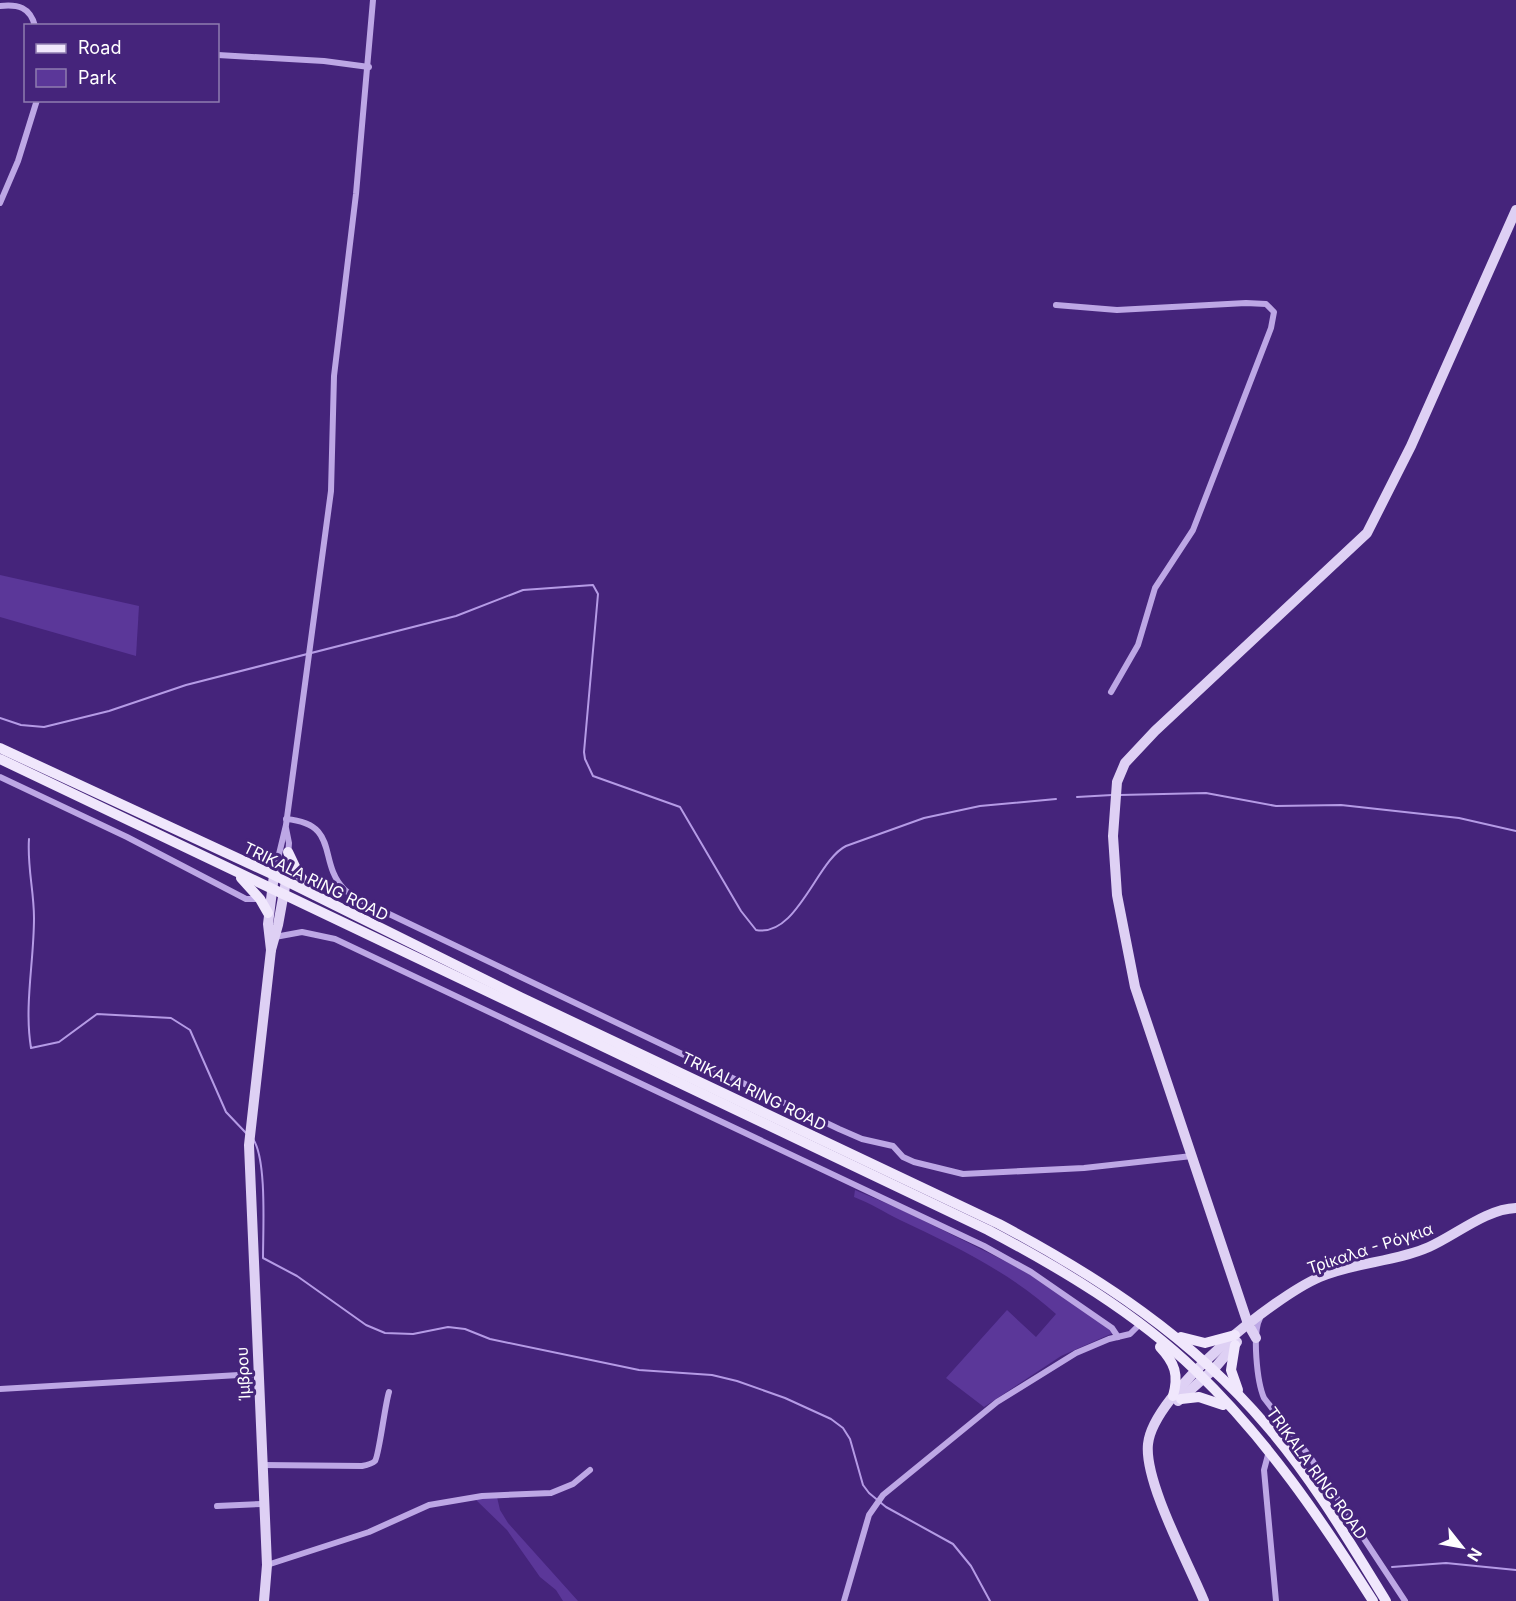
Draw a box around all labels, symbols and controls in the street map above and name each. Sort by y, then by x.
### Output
legend [24,24,219,102]
text: Road [78,37,121,58]
text: Park [78,67,117,88]
street label: TRIKALA RING ROAD [240,837,392,925]
street label: TRIKALA RING ROAD [678,1047,830,1135]
street label: Τρίκαλα - Ρόγκια [1305,1218,1435,1278]
street label: Ίμβρου [232,1346,254,1402]
street label: TRIKALA RING ROAD [1262,1403,1372,1543]
north arrow [1432,1517,1492,1577]
text: N [1463,1544,1487,1565]

